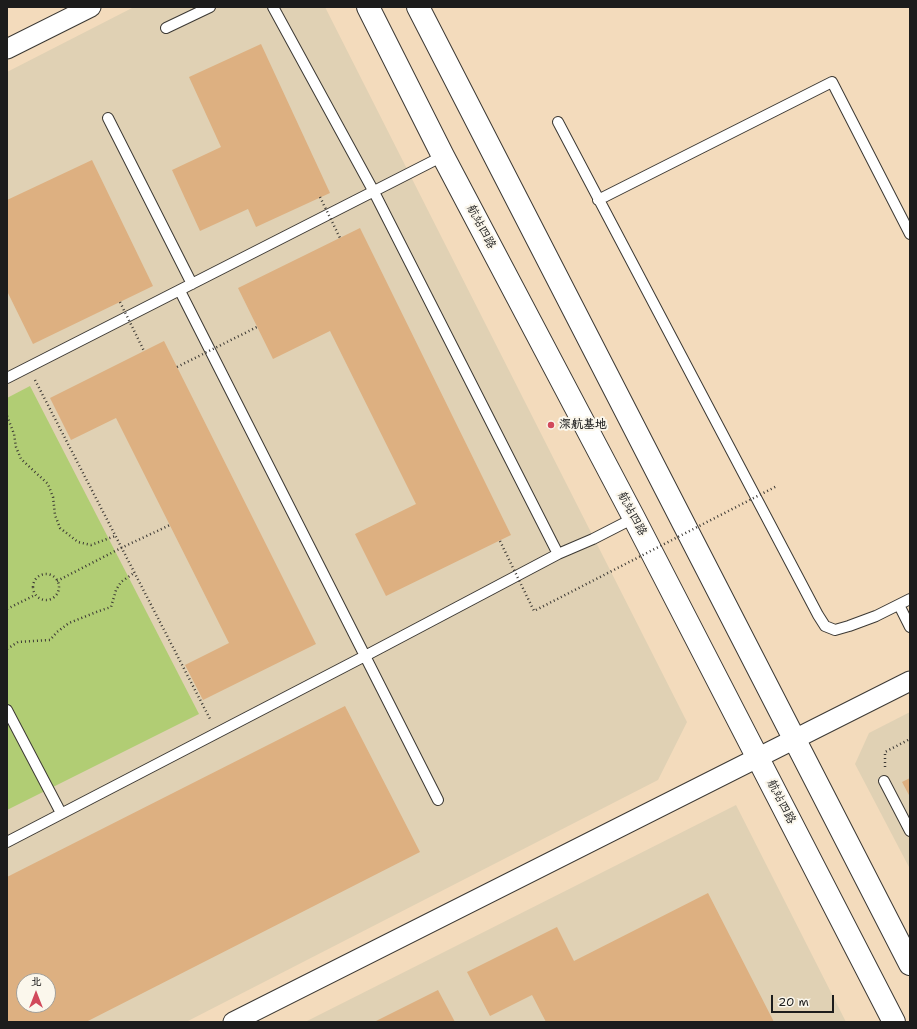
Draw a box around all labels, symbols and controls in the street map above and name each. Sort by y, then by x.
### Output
street label: 航站四路 [463,202,499,252]
place label: 深航基地 [559,418,607,432]
marker: 深航基地 [546,420,556,430]
street label: 航站四路 [614,489,650,539]
street label: 航站四路 [764,777,798,827]
north arrow [16,973,56,1013]
text: 北 [31,974,42,989]
scale bar [773,987,836,1013]
text: 20 m [778,994,809,1010]

